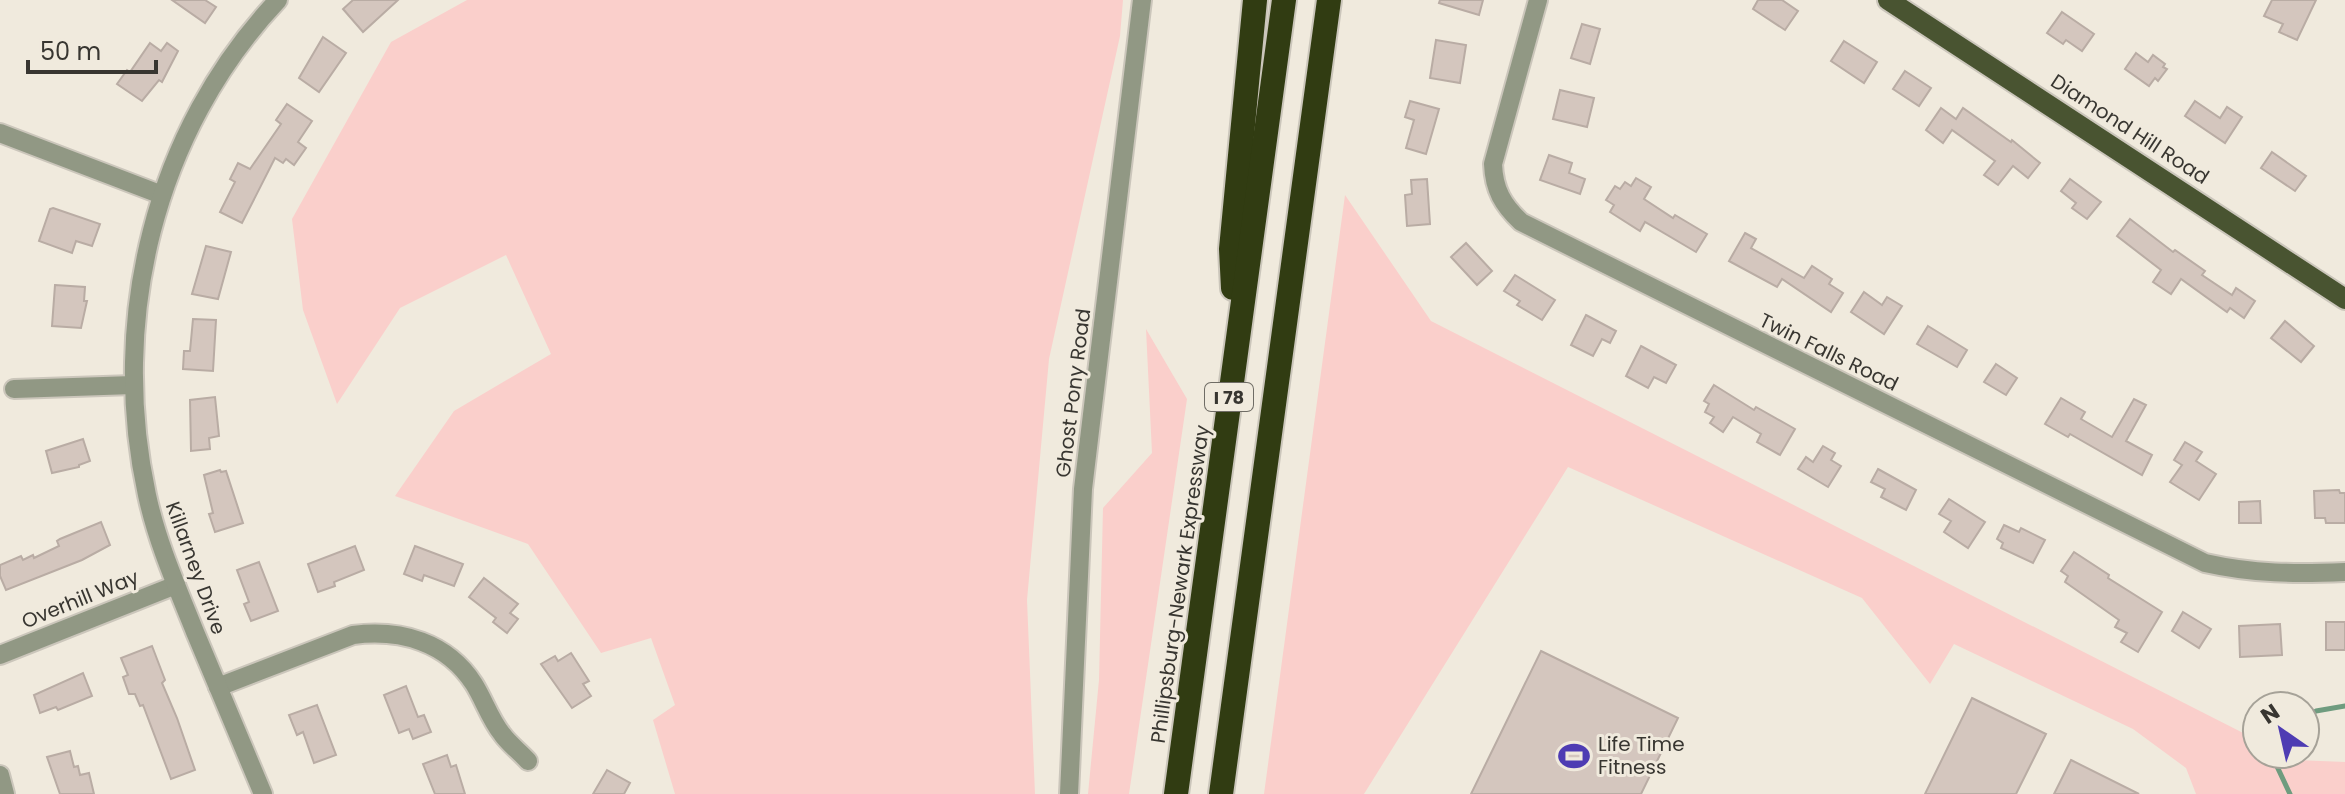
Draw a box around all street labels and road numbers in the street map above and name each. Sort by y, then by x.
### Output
street label: Diamond Hill Road [2045,67,2215,191]
street label: Twin Falls Road [1755,306,1903,398]
street label: Ghost Pony Road [1049,307,1097,479]
road number: I 78 [1205,383,1253,411]
street label: Phillipsburg-Newark Expressway [1144,423,1216,745]
street label: Killarney Drive [159,498,233,638]
street label: Overhill Way [17,563,143,635]

